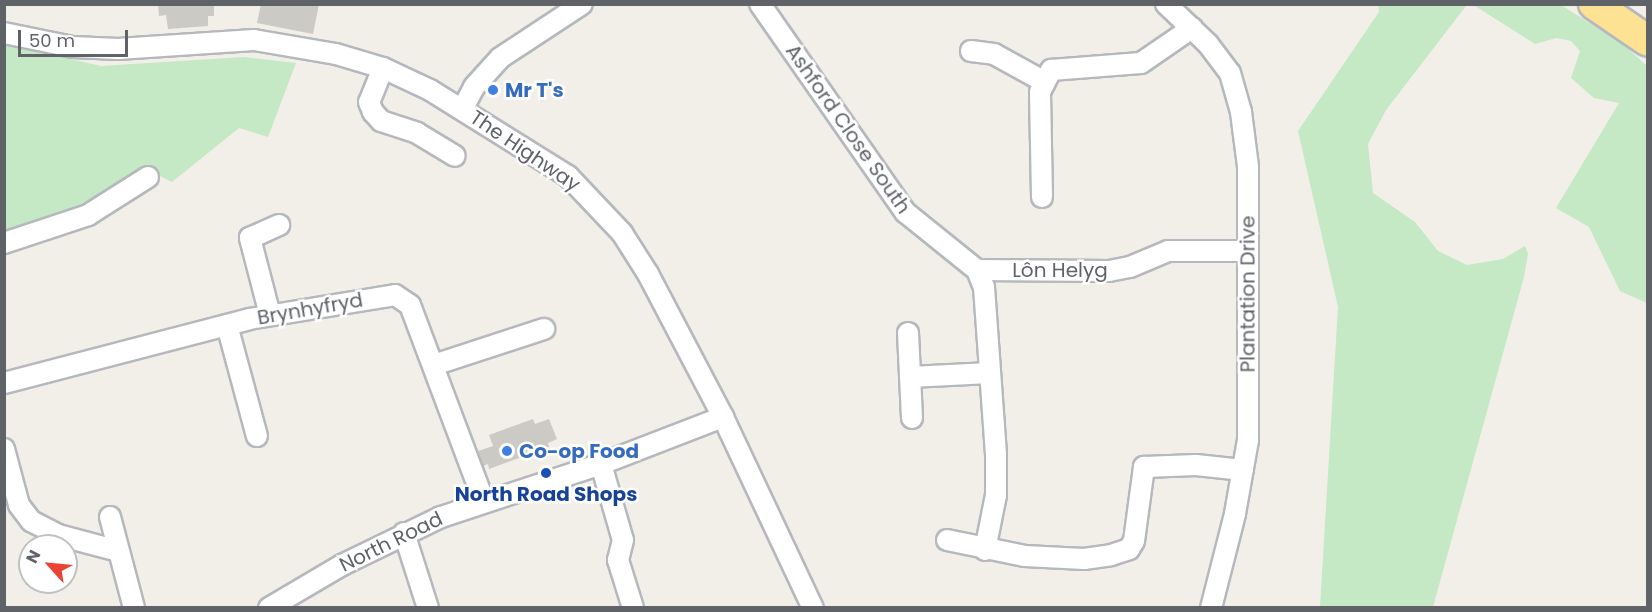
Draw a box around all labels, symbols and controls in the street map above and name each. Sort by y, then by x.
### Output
scale bar [21,18,130,56]
text: 50 m [29,28,75,53]
street label: Ashford Close South [780,40,916,218]
place label: Mr T's [505,78,564,102]
marker: Mr T's [486,83,500,97]
street label: The Highway [465,105,585,197]
street label: Plantation Drive [1236,216,1260,372]
street label: Lôn Helyg [1012,258,1108,282]
street label: Brynhyfryd [255,288,365,330]
place label: Co-op Food [519,439,639,463]
marker: Co-op Food [500,444,514,458]
marker: North Road Shops [539,466,553,480]
place label: North Road Shops [455,482,637,506]
street label: North Road [336,507,446,577]
north arrow [18,534,78,594]
text: N [20,546,46,567]

